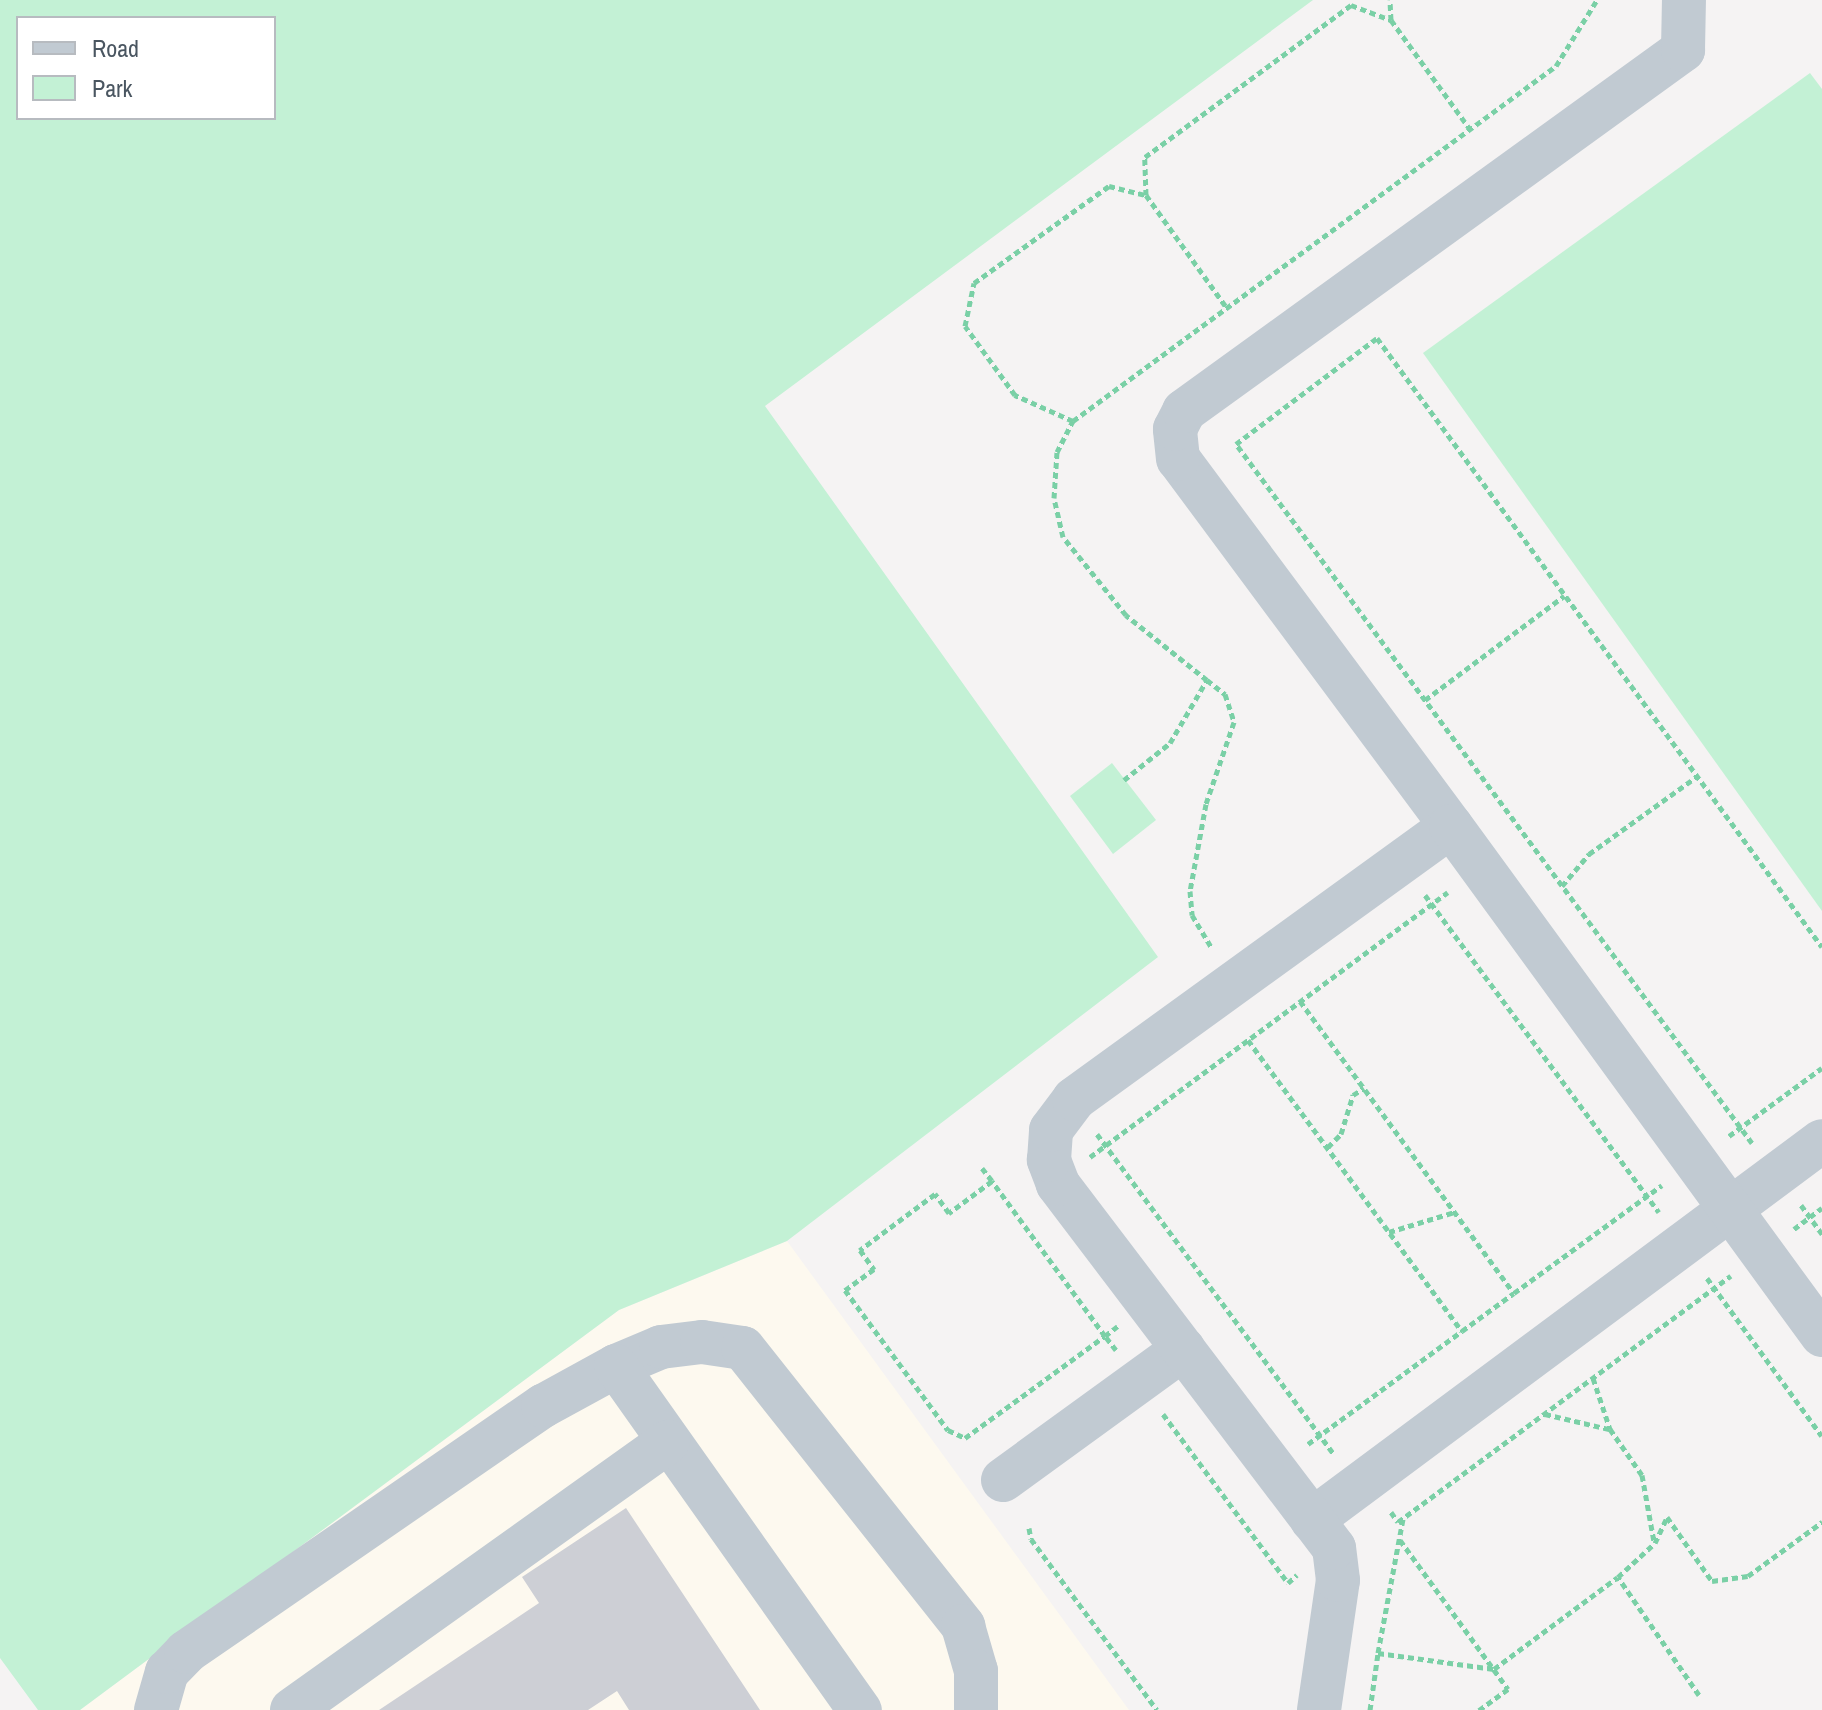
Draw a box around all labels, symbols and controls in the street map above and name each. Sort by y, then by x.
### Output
legend [16,16,276,120]
text: Road [92,32,139,64]
text: Park [92,72,132,104]

